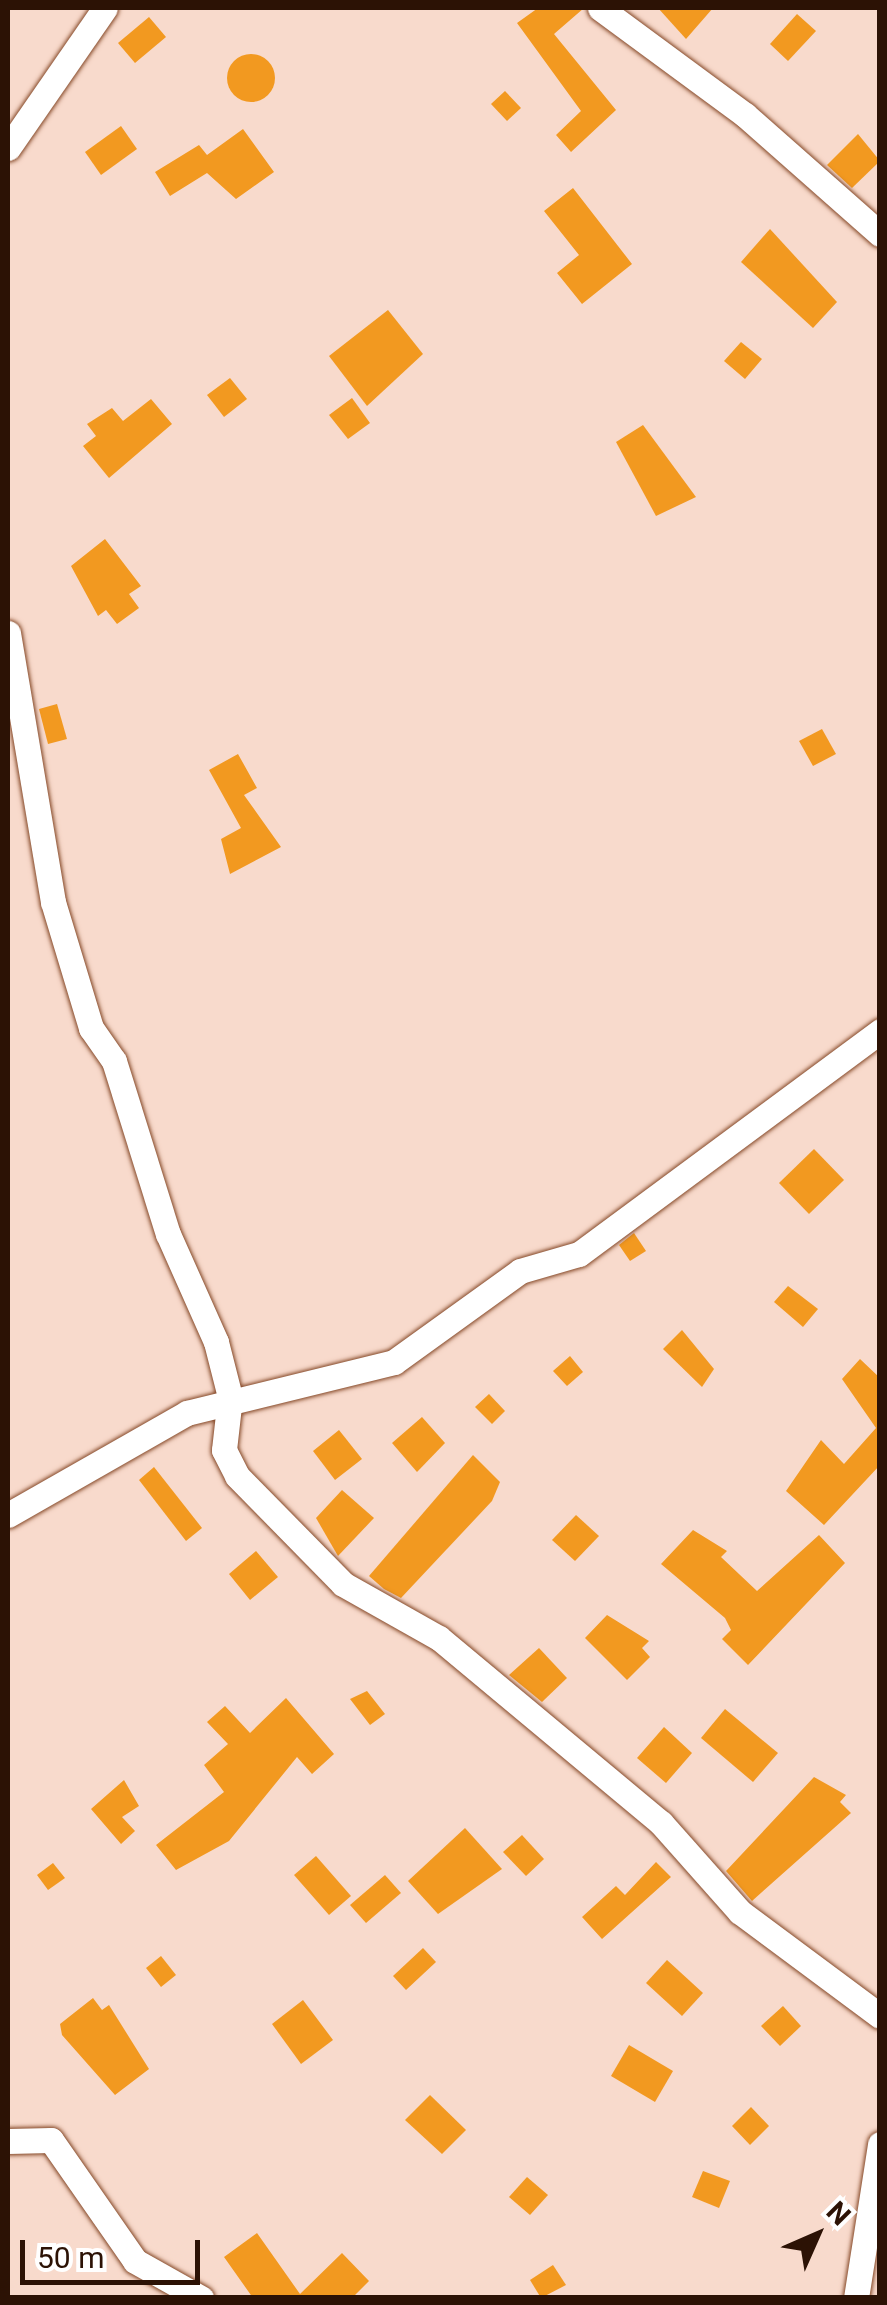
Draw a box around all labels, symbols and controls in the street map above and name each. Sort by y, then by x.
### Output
north arrow [767,2185,867,2285]
text: N [820,2195,857,2232]
scale bar [25,2220,205,2282]
text: 50 m [37,2240,104,2275]

